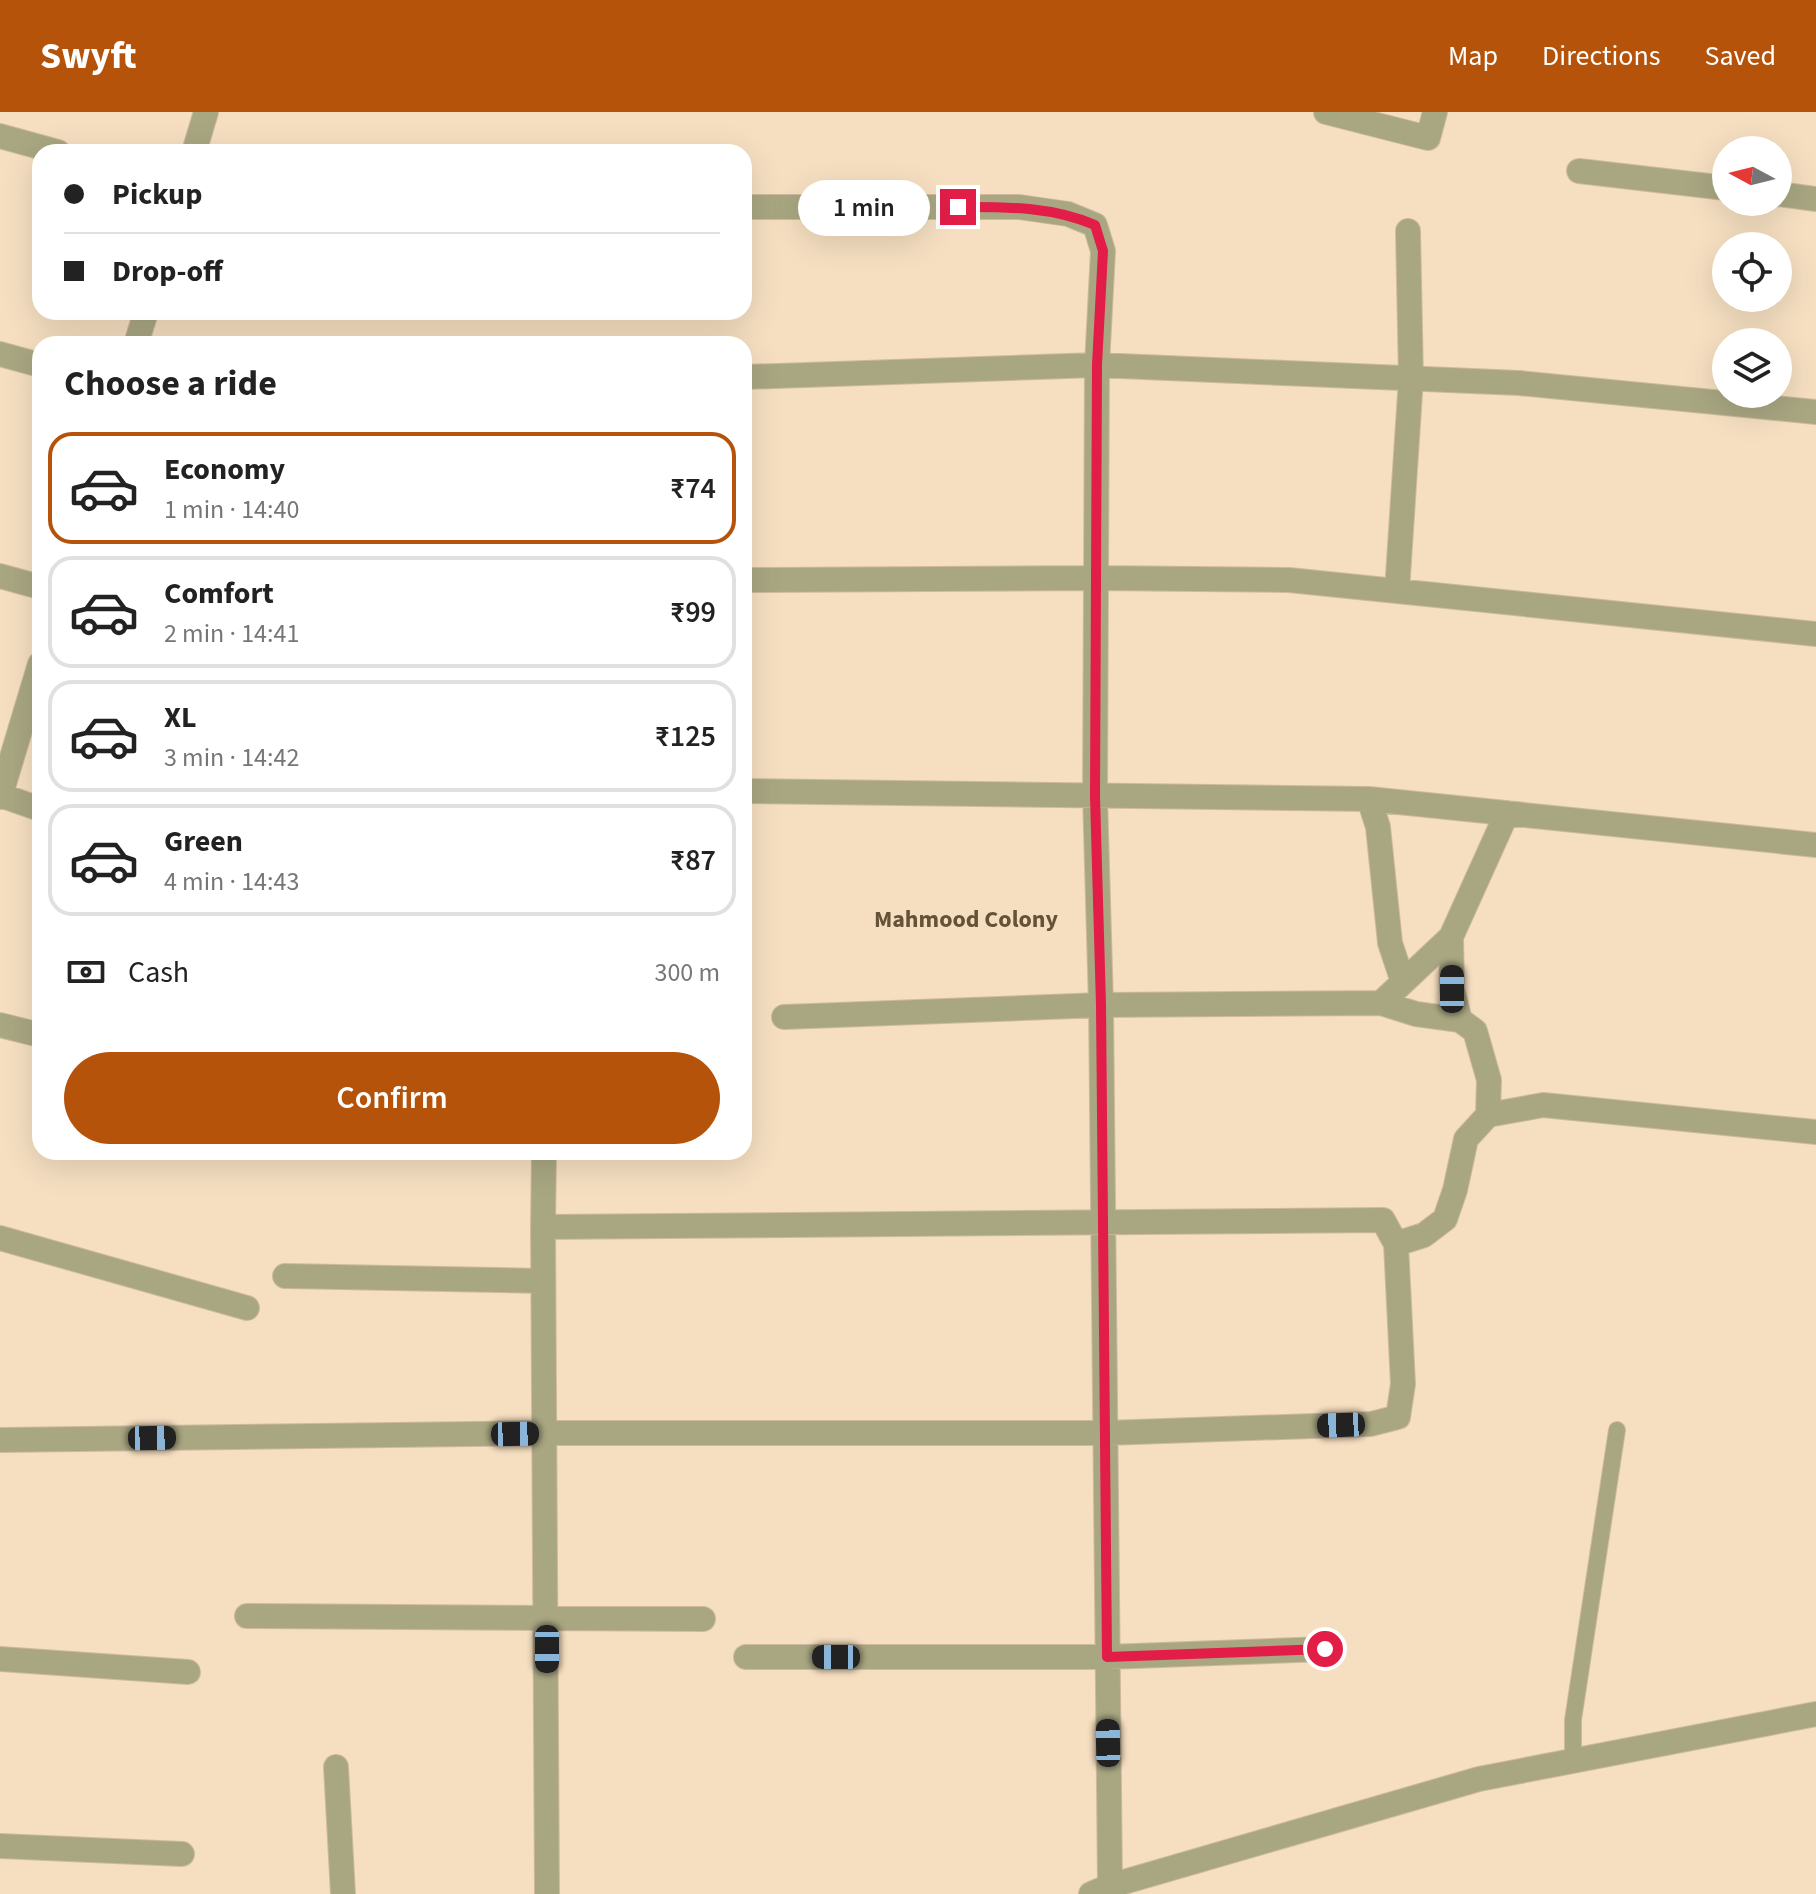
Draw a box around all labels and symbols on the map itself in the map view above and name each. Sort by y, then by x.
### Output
north arrow [1712,136,1792,216]
callout: 1 min [798,179,930,235]
route end [940,189,976,225]
district label: Mahmood Colony [874,902,1059,937]
car [1440,965,1464,1013]
car [1317,1412,1365,1438]
car [491,1422,539,1446]
car [128,1426,176,1450]
car [535,1625,559,1673]
route start [1307,1631,1343,1667]
car [812,1645,860,1669]
car [1096,1719,1120,1767]

